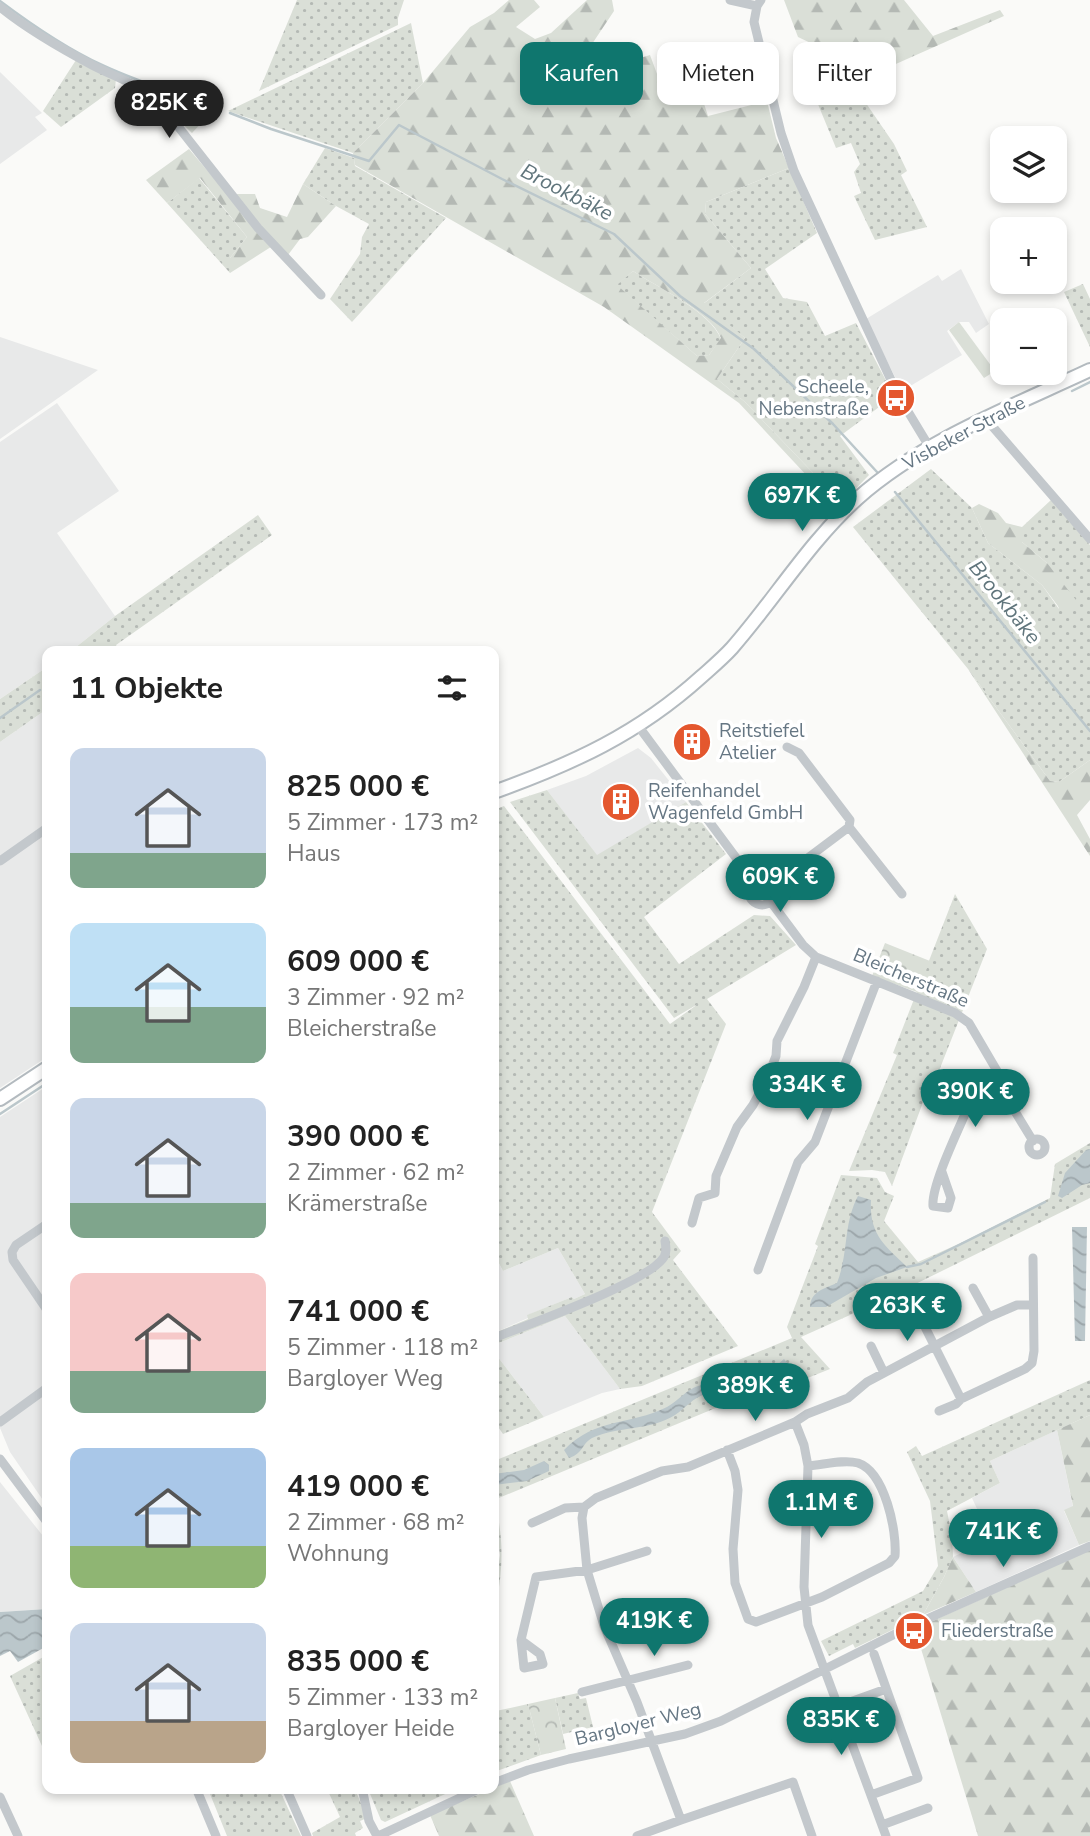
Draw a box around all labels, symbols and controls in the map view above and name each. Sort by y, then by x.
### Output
chip: Kaufen [520,42,643,105]
chip: Mieten [657,42,779,105]
chip: Filter [793,42,896,105]
pin: 825K € [112,80,226,140]
text: 825K € [131,87,207,118]
map controls [990,126,1067,385]
button: layers [990,126,1067,203]
water label: Brookbäke [516,157,618,227]
button: + [990,217,1067,294]
button: − [990,308,1067,385]
place label: Scheele, Nebenstraße [759,374,869,422]
bus stop icon: Scheele, Nebenstraße [875,377,917,419]
street label: Visbeker Straße [897,390,1030,477]
pin: 697K € [745,474,859,533]
text: 697K € [764,480,840,511]
water label: Brookbäke [963,554,1047,650]
text: 11 Objekte [70,668,223,709]
icon: filters [433,669,471,707]
place label: Reitstiefel Atelier [719,718,805,766]
building icon: Reitstiefel Atelier [671,721,713,763]
text: 825 000 € [287,766,429,807]
icon: home [126,776,210,860]
place label: Reifenhandel Wagenfeld GmbH [648,778,803,826]
building icon: Reifenhandel Wagenfeld GmbH [600,781,642,823]
text: 5 Zimmer · 173 m² [287,807,478,838]
text: Haus [287,838,341,869]
pin: 609K € [723,855,837,914]
text: 609K € [742,861,818,892]
text: 609 000 € [287,941,429,982]
street label: Bleicherstraße [849,942,973,1014]
icon: home [126,951,210,1035]
text: 3 Zimmer · 92 m² [287,982,464,1013]
text: Bleicherstraße [287,1013,437,1044]
pin: 334K € [750,1062,864,1122]
text: 334K € [769,1069,845,1100]
pin: 390K € [918,1070,1032,1129]
text: 390K € [937,1076,1013,1107]
text: 390 000 € [287,1116,429,1157]
icon: home [126,1126,210,1210]
text: 2 Zimmer · 62 m² [287,1157,464,1188]
text: Krämerstraße [287,1188,427,1219]
pin: 263K € [850,1284,964,1343]
text: 263K € [869,1290,945,1321]
text: 741 000 € [287,1291,429,1332]
icon: home [126,1301,210,1385]
text: 5 Zimmer · 118 m² [287,1332,478,1363]
text: Bargloyer Weg [287,1363,443,1394]
pin: 389K € [698,1364,812,1423]
text: 389K € [717,1370,793,1401]
text: 419 000 € [287,1466,429,1507]
icon: home [126,1476,210,1560]
pin: 1.1M € [764,1480,878,1540]
text: 1.1M € [784,1487,858,1518]
text: 2 Zimmer · 68 m² [287,1507,464,1538]
pin: 741K € [946,1510,1060,1569]
text: 741K € [965,1516,1041,1547]
text: Wohnung [287,1538,389,1569]
pin: 419K € [597,1598,711,1658]
text: 419K € [616,1605,692,1636]
bus stop icon: Fliederstraße [893,1610,935,1652]
place label: Fliederstraße [941,1618,1054,1644]
text: 835 000 € [287,1641,429,1682]
icon: home [126,1651,210,1735]
text: 5 Zimmer · 133 m² [287,1682,478,1713]
street label: Bargloyer Weg [572,1696,704,1752]
pin: 835K € [784,1698,898,1757]
text: 835K € [803,1704,879,1735]
text: Bargloyer Heide [287,1713,454,1744]

